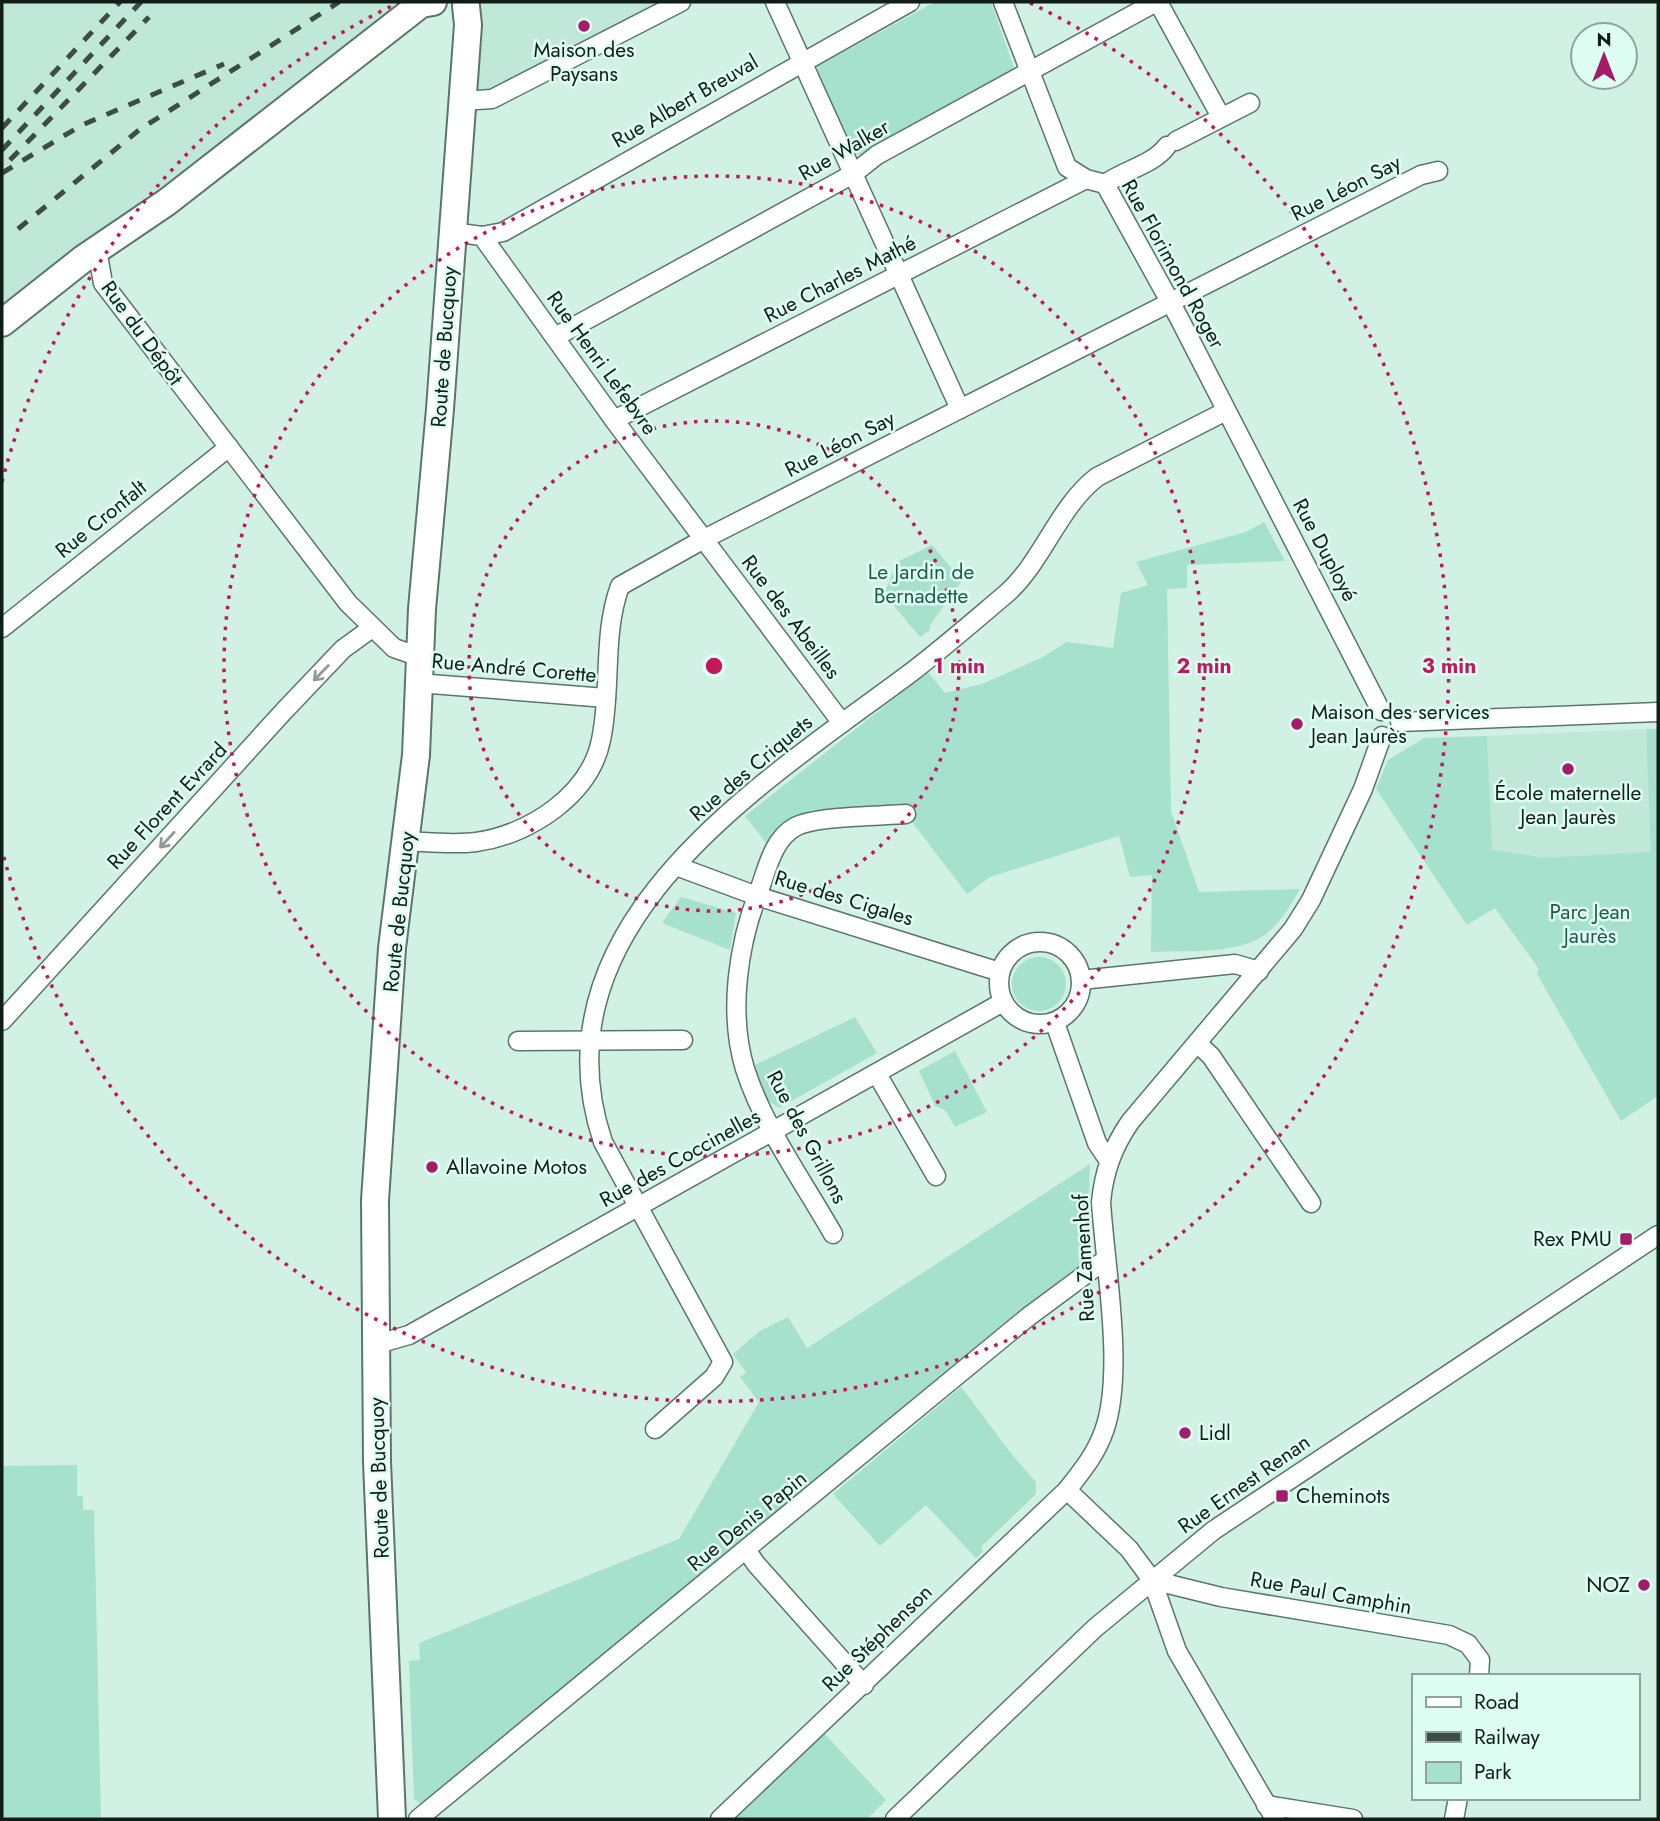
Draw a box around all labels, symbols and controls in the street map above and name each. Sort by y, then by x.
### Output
marker: Maison des Paysans [576,18,592,34]
north arrow [1569,21,1639,91]
text: N [1596,26,1612,53]
place label: Maison des Paysans [533,35,635,89]
street label: Rue Albert Breuval [606,47,764,155]
street label: Rue Walker [793,111,896,188]
street label: Rue Léon Say [1286,147,1407,229]
street label: Rue Florimond Roger [1114,174,1232,355]
street label: Rue Charles Mathé [759,228,921,330]
street label: Route de Bucquoy [423,265,465,429]
street label: Rue du Dépôt [94,275,190,391]
street label: Rue Henri Lefebvre [539,285,665,441]
street label: Rue Léon Say [780,403,901,485]
street label: Rue Cronfalt [49,473,153,565]
street label: Rue Duployé [1285,493,1365,607]
street label: Rue des Abeilles [734,549,848,685]
park label: Le Jardin de Bernadette [868,557,974,611]
street label: Rue André Corette [430,646,598,690]
text: 1 min [933,651,985,681]
text: 2 min [1176,651,1232,681]
text: 3 min [1422,651,1476,681]
centre of rings [702,654,726,678]
one-way arrow [312,664,329,681]
place label: Maison des services Jean Jaurès [1308,697,1490,751]
street label: Rue des Criquets [683,708,819,828]
marker: Maison des services Jean Jaurès [1289,716,1305,732]
street label: Rue Florent Evrard [100,736,234,876]
marker: École maternelle Jean Jaurès [1560,761,1576,777]
place label: École maternelle Jean Jaurès [1495,778,1642,832]
street label: Route de Bucquoy [376,829,422,994]
one-way arrow [159,831,175,849]
street label: Rue des Cigales [771,863,917,933]
park label: Parc Jean Jaurès [1549,897,1631,951]
street label: Rue des Grillons [759,1065,855,1209]
street label: Rue des Coccinelles [594,1101,766,1215]
place label: Allavoine Motos [446,1152,587,1182]
marker: Allavoine Motos [424,1159,440,1175]
street label: Rue Zamenhof [1066,1192,1102,1323]
place label: Rex PMU [1533,1224,1612,1254]
marker: Rex PMU [1618,1231,1634,1247]
street label: Route de Bucquoy [361,1396,397,1559]
place label: Lidl [1199,1418,1231,1448]
marker: Lidl [1177,1425,1193,1441]
street label: Rue Ernest Renan [1172,1427,1316,1541]
street label: Rue Denis Papin [681,1464,813,1578]
place label: Cheminots [1296,1481,1390,1511]
marker: Cheminots [1274,1488,1290,1504]
street label: Rue Paul Camphin [1248,1564,1414,1622]
place label: NOZ [1586,1570,1631,1600]
marker: NOZ [1636,1577,1652,1593]
street label: Rue Stéphenson [815,1578,939,1698]
legend [1412,1674,1639,1800]
text: Road [1474,1687,1519,1717]
text: Railway [1474,1722,1540,1752]
text: Park [1474,1757,1512,1787]

